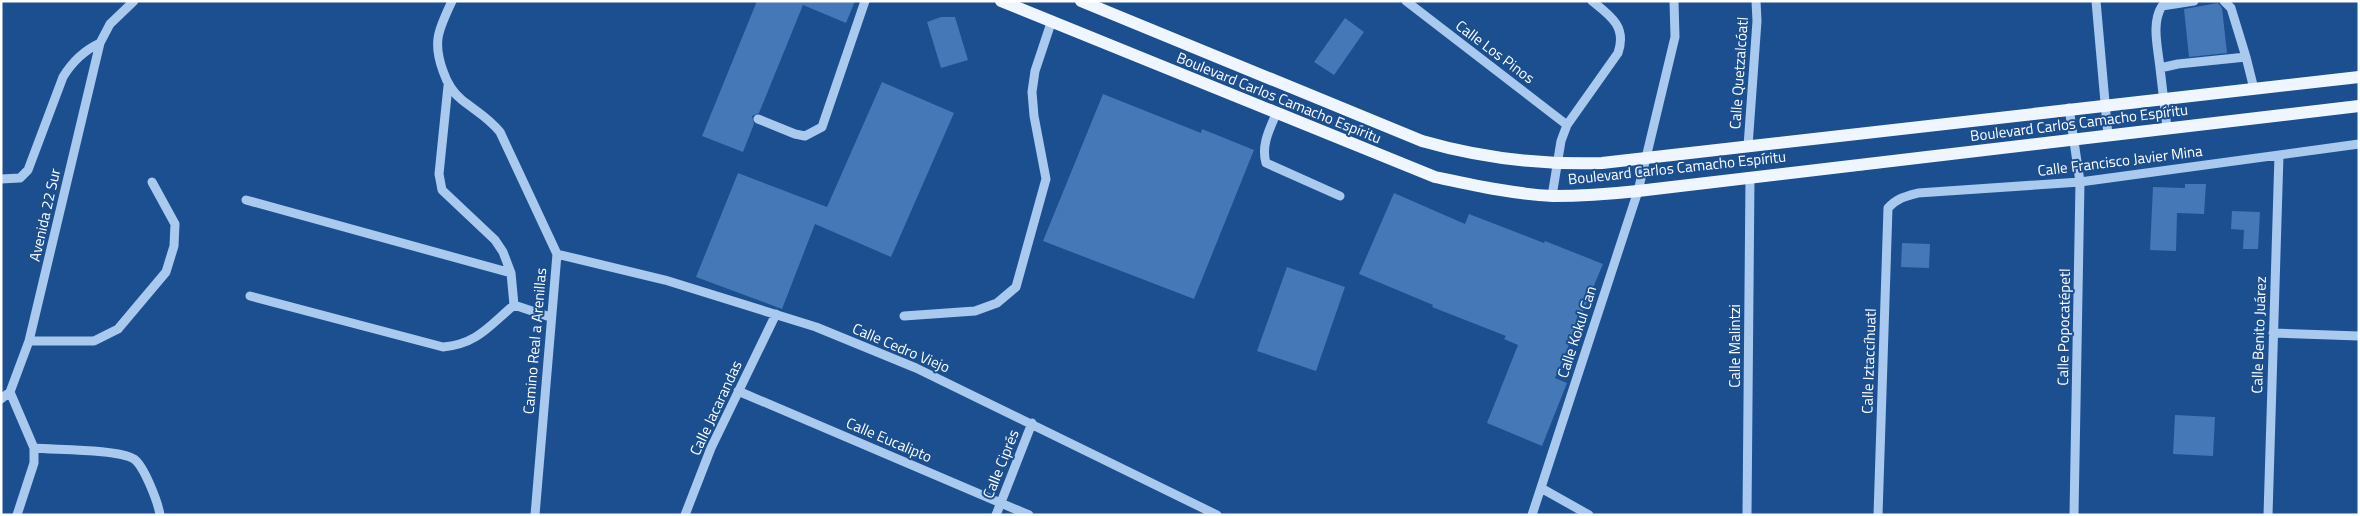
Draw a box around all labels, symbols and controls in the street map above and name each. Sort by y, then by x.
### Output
street label: Calle Los Pinos [1451,14,1540,89]
street label: Calle Quetzalcóatl [1723,16,1754,130]
street label: Boulevard Carlos Camacho Espíritu [1173,46,1385,149]
street label: Boulevard Carlos Camacho Espíritu [1969,98,2189,147]
street label: Calle Francisco Javier Mina [2036,139,2204,182]
street label: Boulevard Carlos Camacho Espíritu [1567,145,1787,190]
street label: Avenida 22 Sur [23,166,66,264]
street label: Camino Real a Arenillas [517,267,552,415]
street label: Calle Popocatépetl [2051,268,2076,386]
street label: Calle Benito Juárez [2245,276,2272,394]
street label: Calle Kokul Can [1551,283,1602,381]
street label: Calle Malintzi [1723,304,1746,388]
street label: Calle Iztaccíhuatl [1855,308,1882,414]
street label: Calle Cedro Viejo [849,317,954,378]
street label: Calle Jacarandas [683,356,748,459]
street label: Calle Eucalipto [843,411,936,468]
street label: Calle Ciprés [976,426,1025,502]

